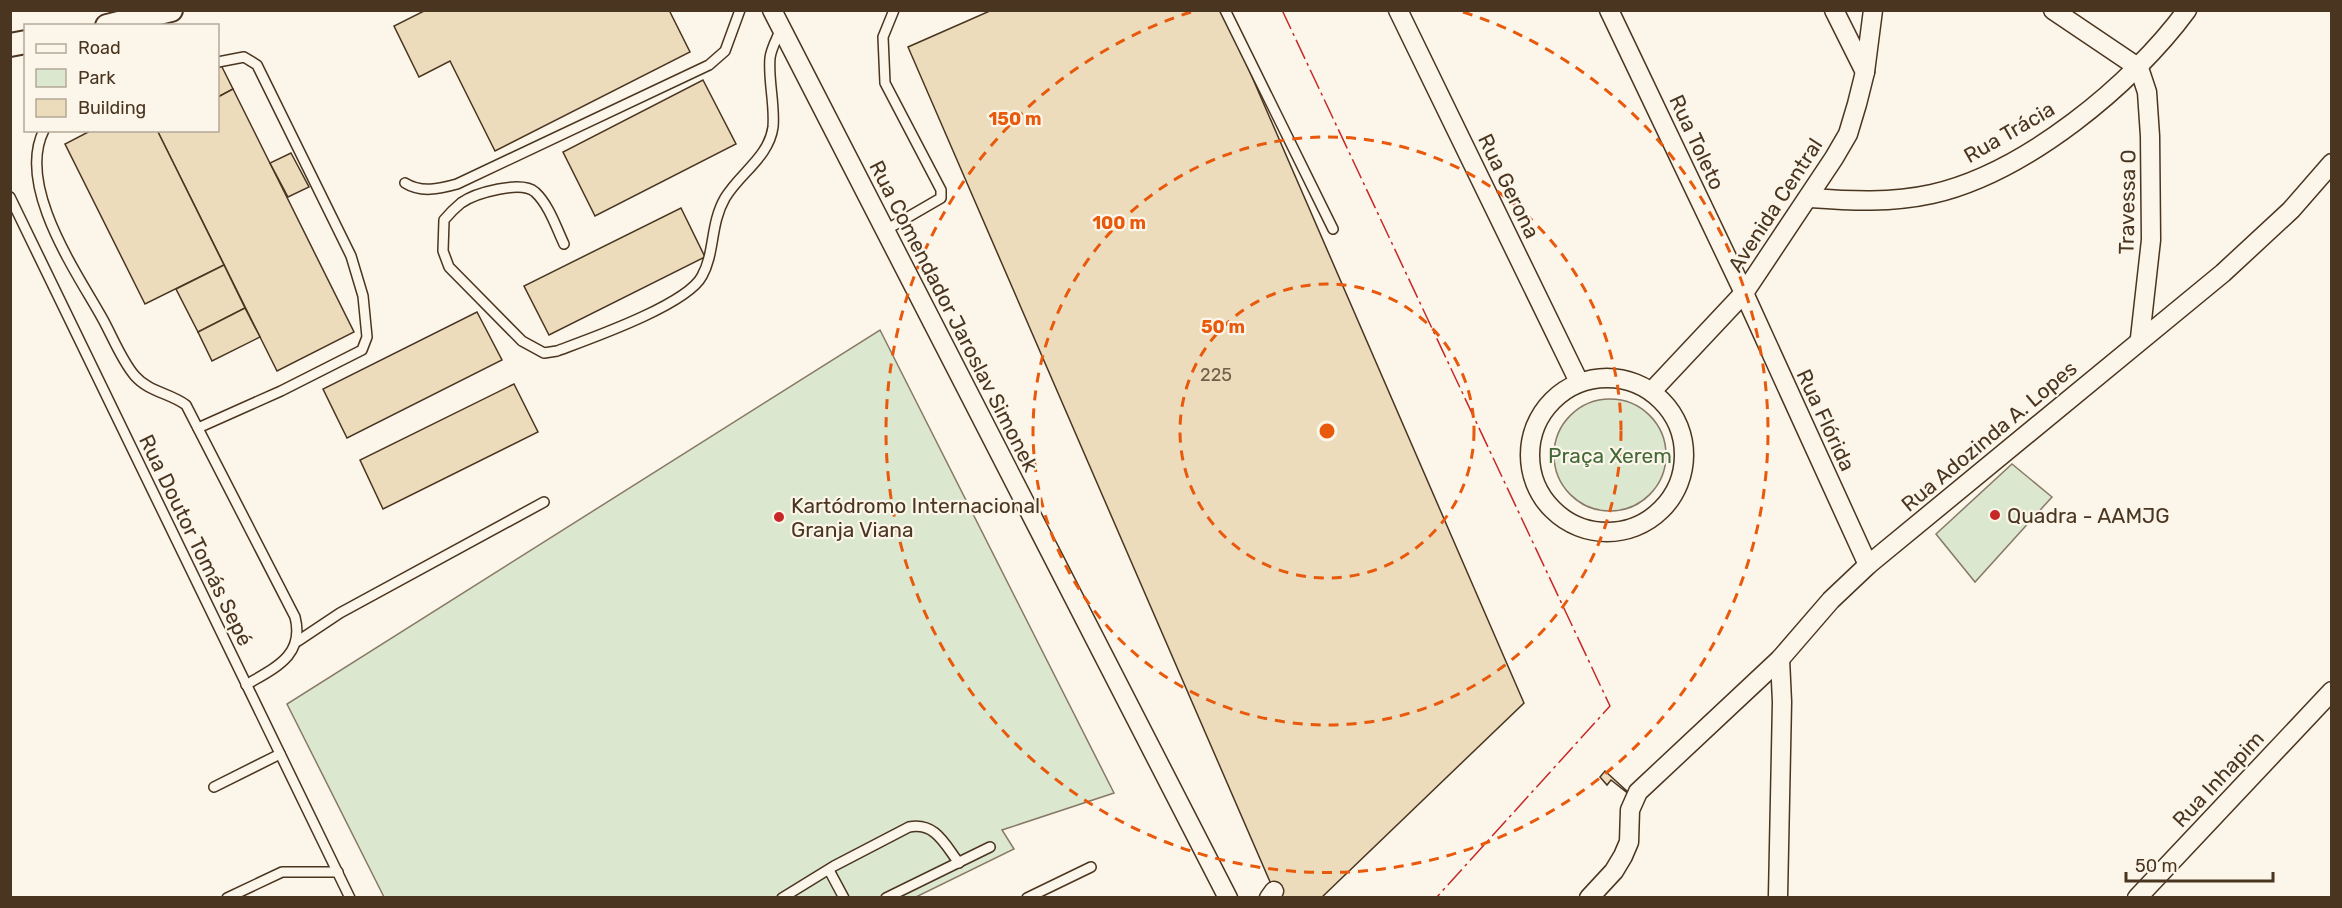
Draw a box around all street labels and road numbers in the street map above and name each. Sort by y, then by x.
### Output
street label: Rua Toleto [1664,91,1730,193]
street label: Rua Trácia [1959,96,2059,168]
street label: Rua Gerona [1473,130,1545,242]
street label: Avenida Central [1722,133,1828,277]
street label: Travessa O [2114,149,2140,255]
street label: Rua Comendador Jaroslav Simonek [864,156,1044,476]
street label: Rua Adozinda A. Lopes [1896,355,2082,517]
street label: Rua Flórida [1791,365,1861,475]
street label: Rua Doutor Tomás Sepé [134,430,258,650]
street label: Rua Inhapim [2167,726,2269,832]

